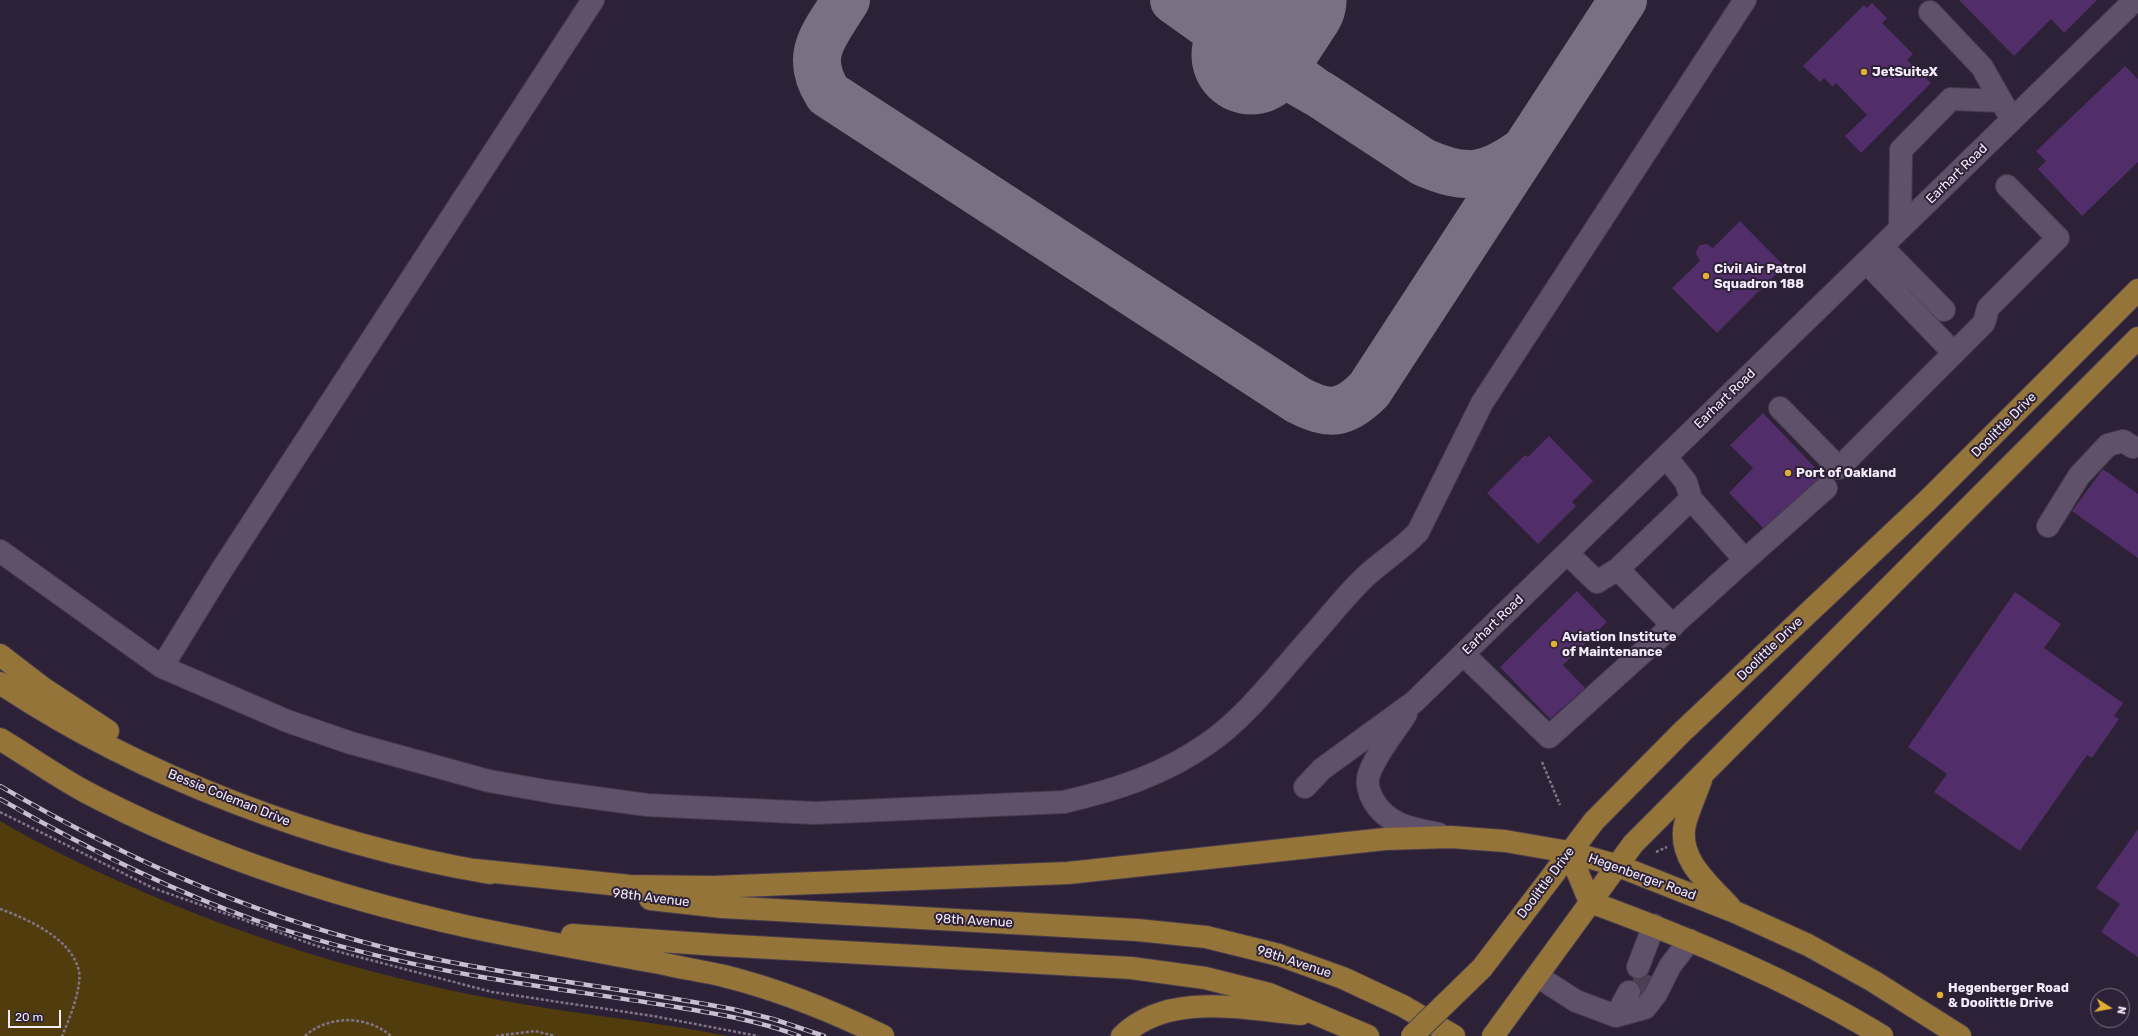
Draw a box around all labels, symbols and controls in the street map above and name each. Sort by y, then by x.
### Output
place label: JetSuiteX [1872,64,1938,80]
marker: JetSuiteX [1859,67,1869,77]
street label: Earhart Road [1923,141,1991,207]
place label: Civil Air Patrol Squadron 188 [1714,261,1806,292]
marker: Civil Air Patrol Squadron 188 [1701,271,1711,281]
street label: Earhart Road [1691,366,1759,432]
street label: Doolittle Drive [1968,389,2040,461]
place label: Port of Oakland [1796,465,1896,481]
marker: Port of Oakland [1783,468,1793,478]
street label: Earhart Road [1459,592,1527,658]
street label: Doolittle Drive [1734,614,1806,684]
place label: Aviation Institute of Maintenance [1562,629,1676,660]
marker: Aviation Institute of Maintenance [1549,639,1559,649]
street label: Bessie Coleman Drive [166,766,292,830]
street label: Doolittle Drive [1514,844,1578,922]
street label: Hegenberger Road [1586,850,1698,904]
street label: 98th Avenue [611,886,691,910]
street label: 98th Avenue [935,911,1013,931]
street label: 98th Avenue [1255,943,1333,981]
place label: Hegenberger Road & Doolittle Drive [1948,980,2069,1011]
north arrow [2090,988,2130,1028]
marker: Hegenberger Road & Doolittle Drive [1935,990,1945,1000]
scale bar [10,1002,63,1028]
text: N [2114,1005,2128,1015]
text: 20 m [15,1010,43,1024]

